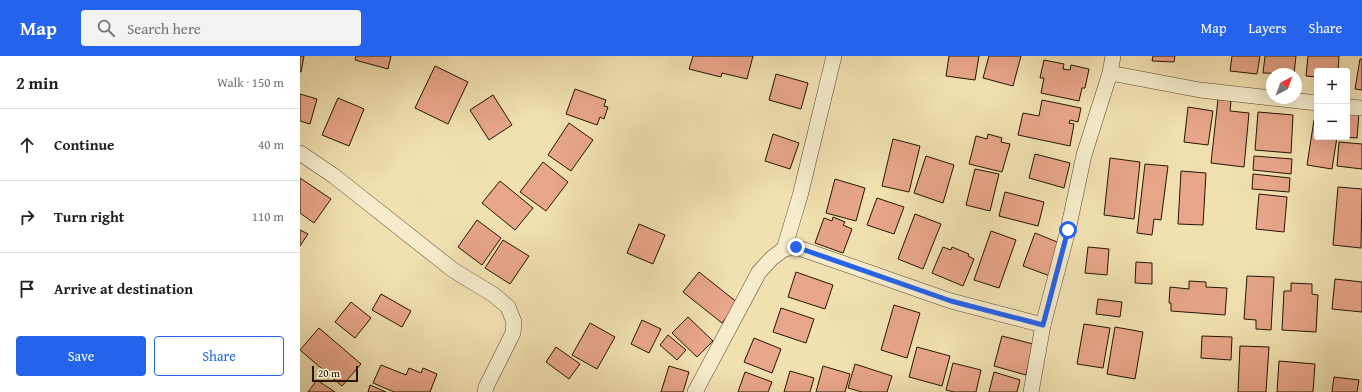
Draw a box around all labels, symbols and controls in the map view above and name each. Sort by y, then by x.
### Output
search box [81,10,361,46]
text: Map [20,14,57,42]
icon: search [95,17,117,39]
text: Search here [127,18,201,39]
text: Map [1201,18,1227,38]
text: Layers [1249,18,1287,38]
text: Share [1309,18,1342,38]
north arrow [1266,68,1302,104]
map controls [1314,68,1350,140]
button: + [1314,68,1350,104]
text: 2 min [16,70,58,95]
text: Walk · 150 m [217,73,284,92]
button: − [1314,104,1350,140]
icon: ahead [16,134,38,156]
text: Continue [54,134,115,155]
text: 40 m [258,135,284,154]
icon: right [16,206,38,228]
text: Turn right [54,206,125,227]
text: 110 m [252,207,284,226]
route start [1059,221,1077,239]
route end [787,238,805,256]
icon: arrive [16,278,38,300]
text: Arrive at destination [54,278,193,299]
button: Save [16,336,146,376]
button: Share [154,336,284,376]
scale bar [312,364,358,383]
text: 20 m [318,365,340,381]

